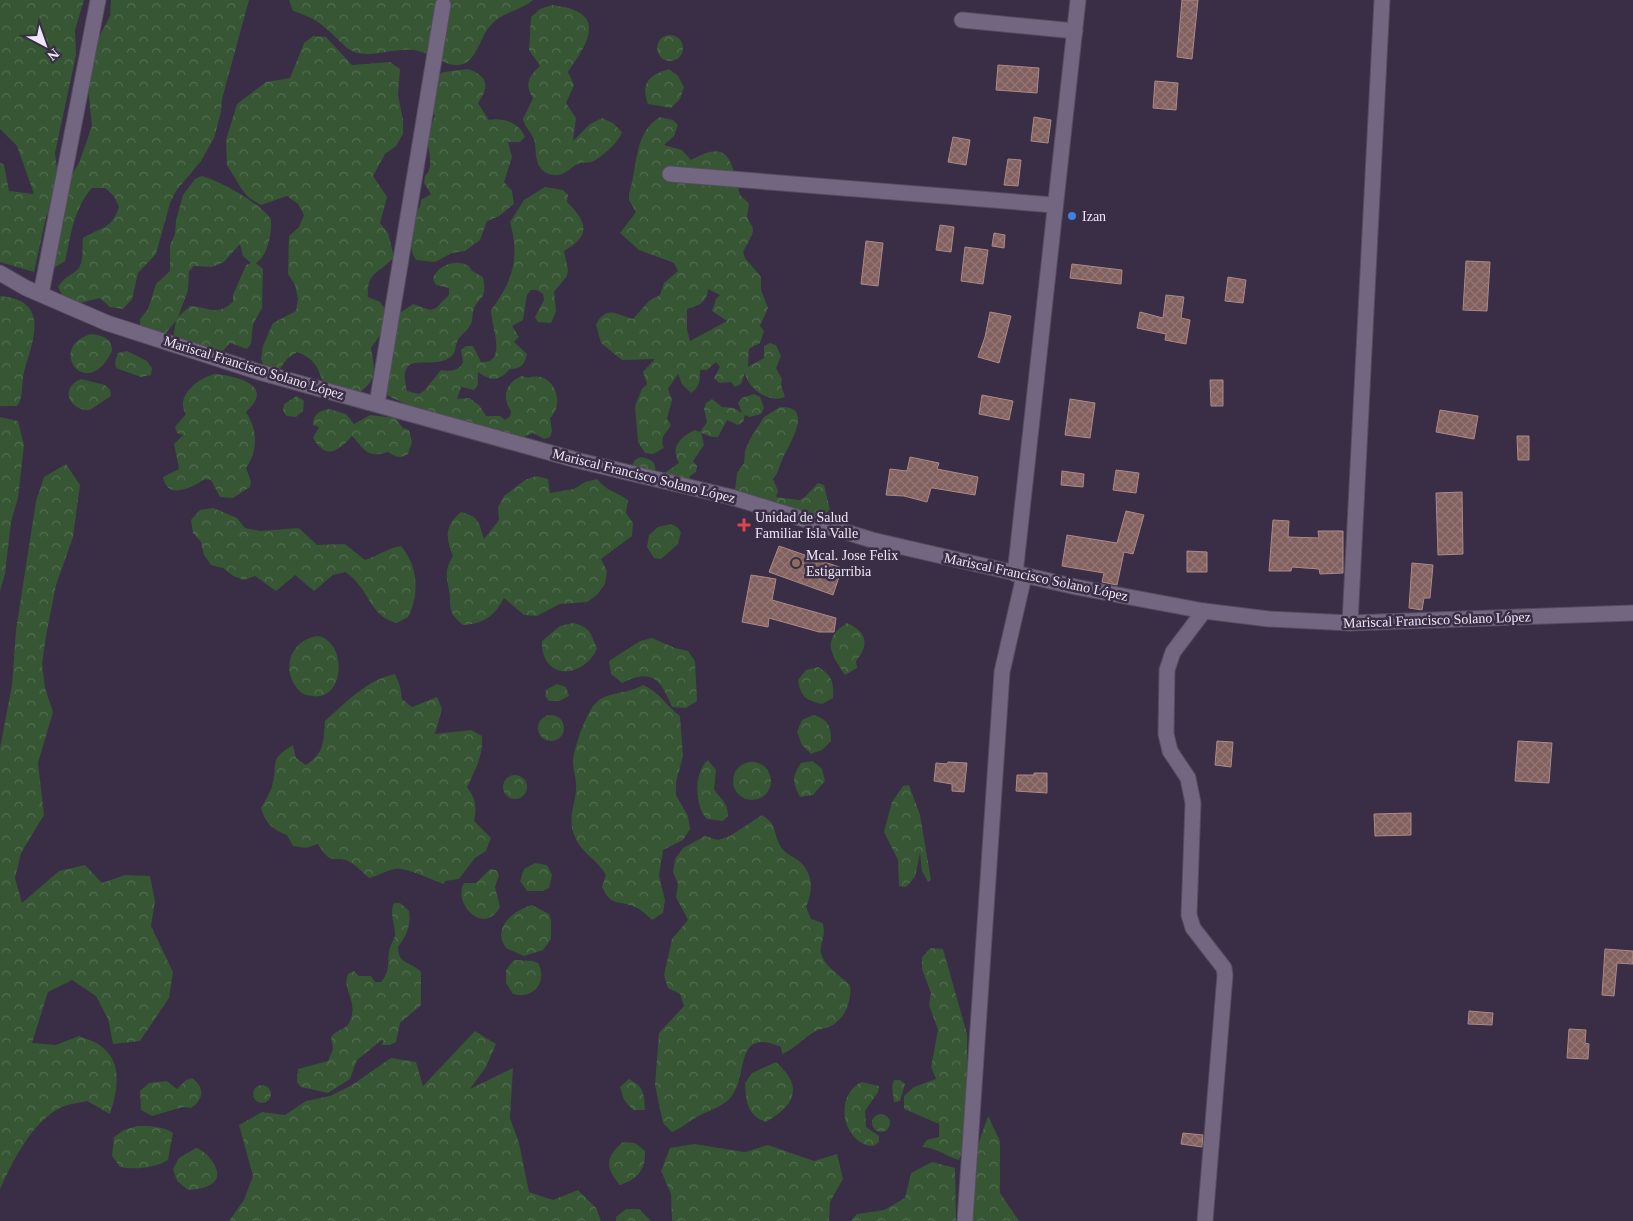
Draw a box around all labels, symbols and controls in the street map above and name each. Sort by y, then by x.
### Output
north arrow [20,20,70,70]
text: N [44,45,62,63]
place label: Izan [1082,209,1106,224]
marker: Izan [1066,210,1078,222]
street label: Mariscal Francisco Solano López [162,333,346,403]
street label: Mariscal Francisco Solano López [551,446,737,506]
place label: Unidad de Salud Familiar Isla Valle [755,510,858,541]
marker: Unidad de Salud Familiar Isla Valle [737,518,751,532]
place label: Mcal. Jose Felix Estigarribia [806,548,898,579]
street label: Mariscal Francisco Solano López [943,550,1129,604]
marker: Mcal. Jose Felix Estigarribia [790,557,802,569]
street label: Mariscal Francisco Solano López [1343,609,1531,631]

